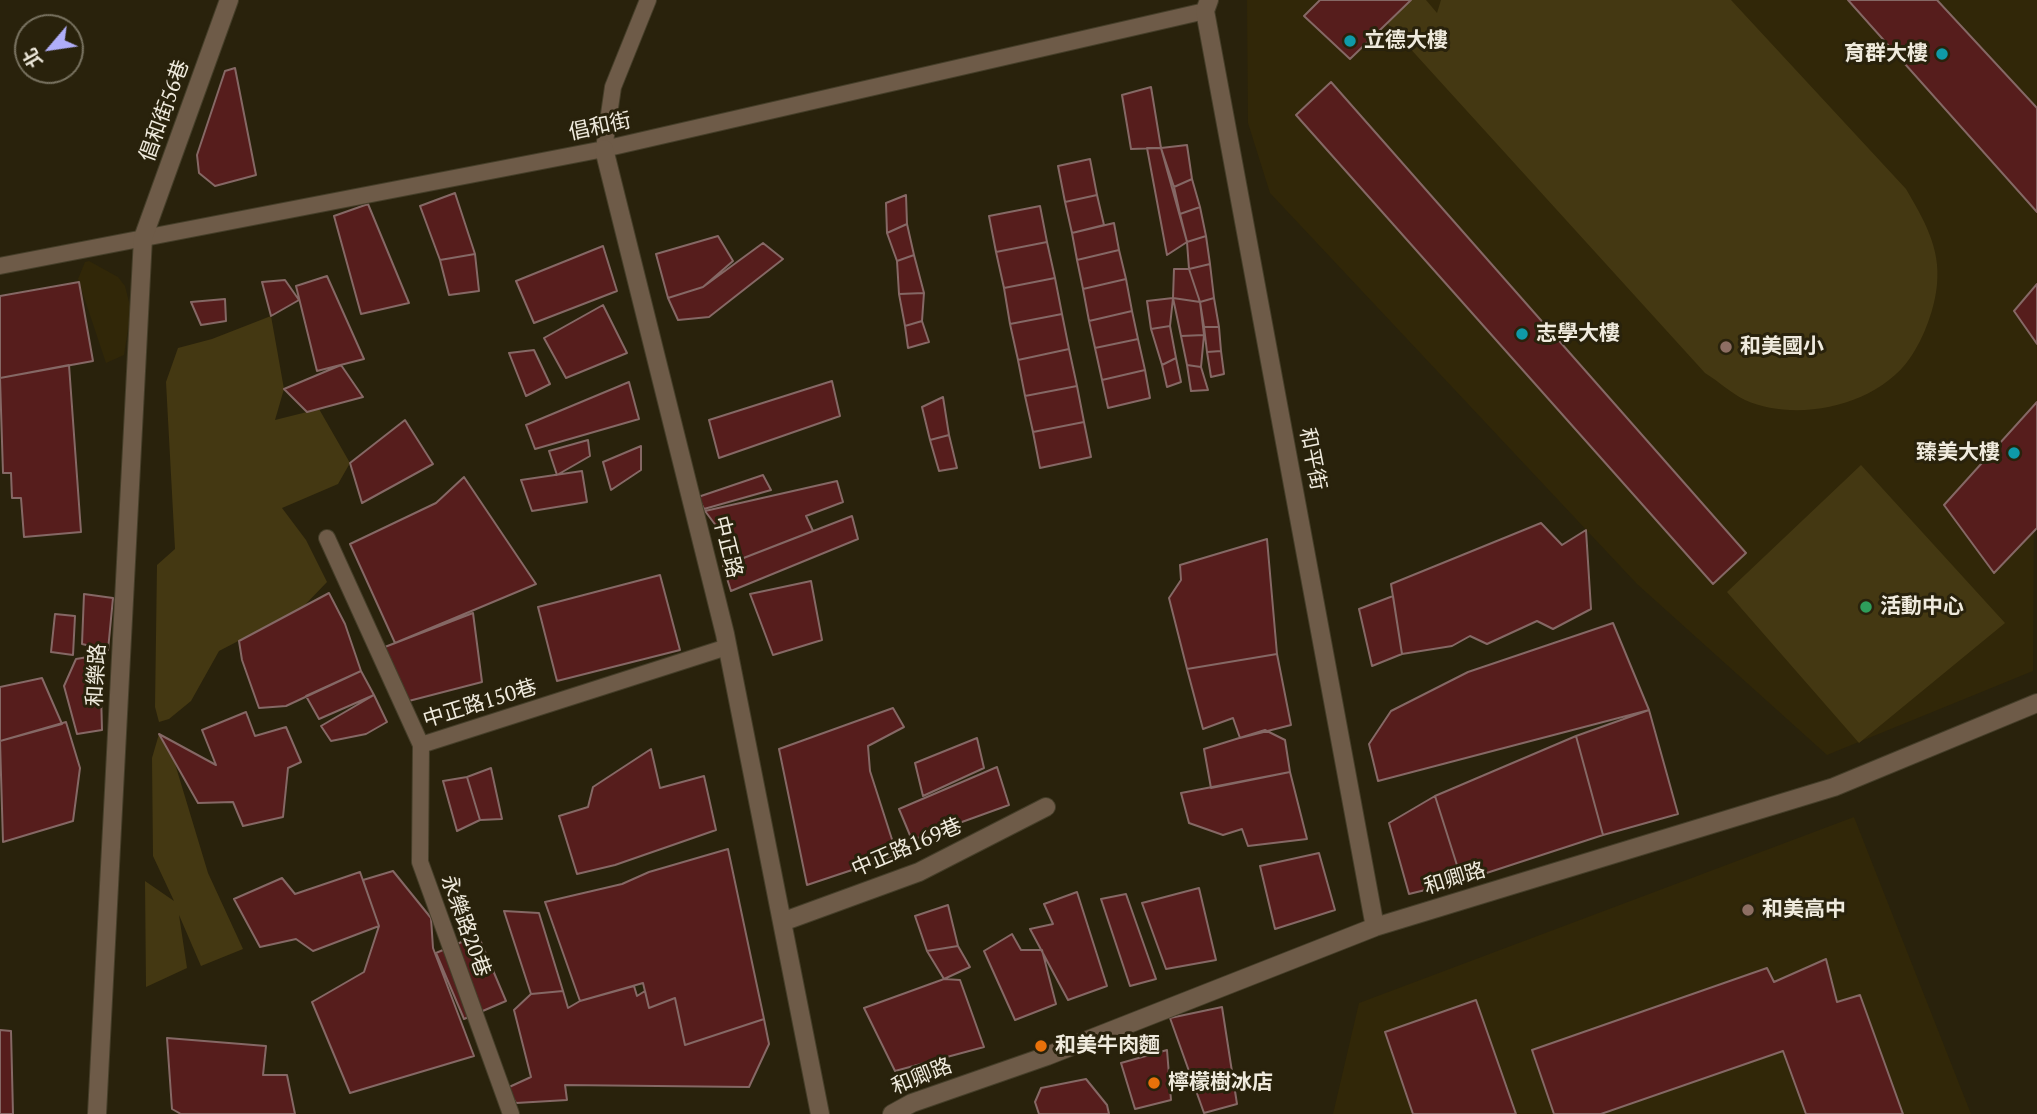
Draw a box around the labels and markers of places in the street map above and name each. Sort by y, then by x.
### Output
place label: 立德大樓 [1364,28,1448,54]
marker: 立德大樓 [1342,33,1358,49]
place label: 育群大樓 [1844,41,1928,67]
marker: 育群大樓 [1934,46,1950,62]
place label: 志學大樓 [1536,321,1620,347]
marker: 志學大樓 [1514,326,1530,342]
place label: 和美國小 [1740,334,1824,360]
marker: 和美國小 [1718,339,1734,355]
place label: 臻美大樓 [1916,440,2000,466]
marker: 臻美大樓 [2006,445,2022,461]
place label: 活動中心 [1880,594,1964,620]
marker: 活動中心 [1858,599,1874,615]
place label: 和美高中 [1762,897,1846,923]
marker: 和美高中 [1740,902,1756,918]
place label: 和美牛肉麵 [1055,1033,1160,1059]
marker: 和美牛肉麵 [1033,1038,1049,1054]
place label: 檸檬樹冰店 [1168,1070,1273,1096]
marker: 檸檬樹冰店 [1146,1075,1162,1091]

